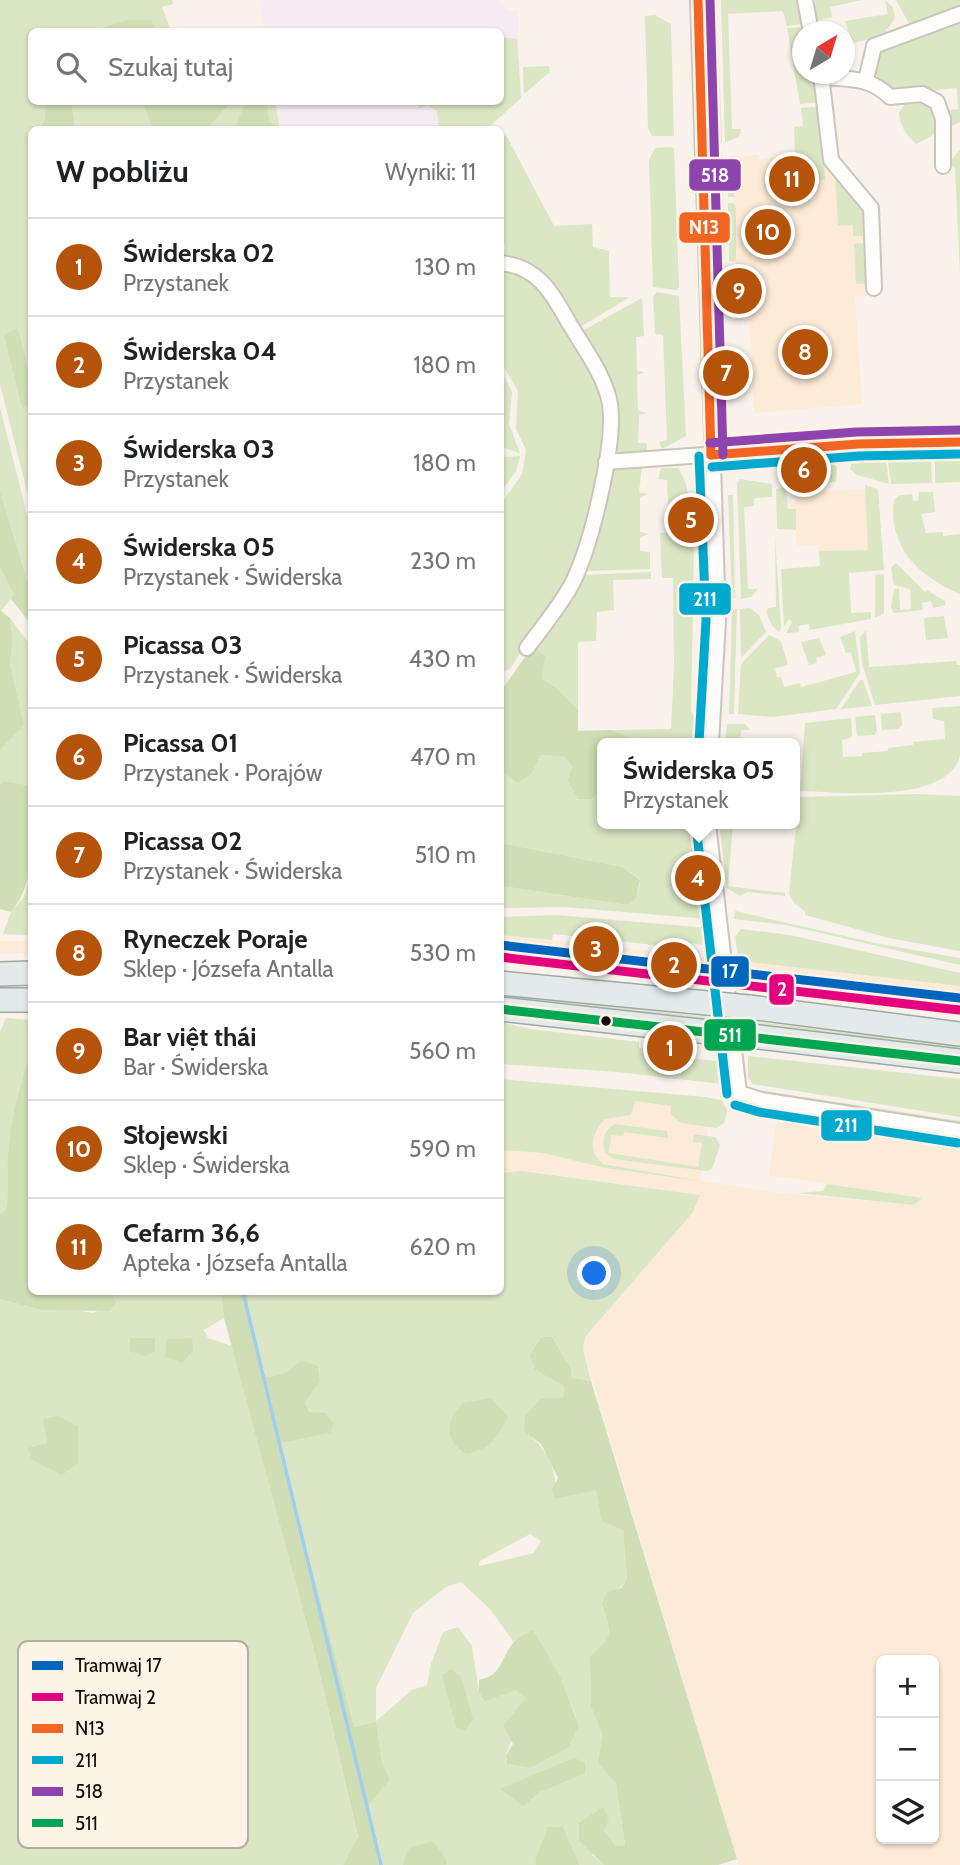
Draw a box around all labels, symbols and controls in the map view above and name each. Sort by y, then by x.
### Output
north arrow [792,21,855,84]
search box [28,28,504,105]
icon: search [52,48,90,86]
text: Szukaj tutaj [108,51,233,83]
text: W pobliżu [56,153,189,190]
pin: 11 [769,153,815,205]
text: Wyniki: 11 [385,158,476,186]
line badge: 518 [688,158,742,192]
text: 518 [701,164,729,187]
pin: 10 [745,206,791,258]
line badge: N13 [678,211,731,244]
text: N13 [689,216,719,239]
text: Świderska 02 [123,237,274,269]
text: 1 [75,253,83,281]
text: 130 m [415,253,476,281]
pin: 9 [716,265,762,317]
text: Przystanek [123,269,229,297]
pin: 8 [782,326,828,378]
text: Świderska 04 [123,335,277,367]
pin: 7 [703,347,749,399]
text: 2 [73,351,85,379]
text: 180 m [413,351,476,379]
text: Przystanek [123,367,229,395]
text: Świderska 03 [123,433,275,465]
pin: 6 [781,444,827,496]
text: 3 [73,449,85,477]
text: 180 m [413,449,476,477]
text: Przystanek [123,465,229,493]
pin: 5 [668,494,714,546]
text: Świderska 05 [123,531,275,563]
text: 4 [72,547,86,575]
text: 230 m [410,547,476,575]
text: Przystanek · Świderska [123,563,342,591]
line badge: 211 [678,582,732,616]
text: 211 [693,588,717,611]
text: Picassa 03 [123,629,243,661]
text: 5 [73,645,85,673]
text: 430 m [409,645,476,673]
text: Przystanek · Świderska [123,661,342,689]
text: Picassa 01 [123,727,238,759]
popup [597,738,800,829]
text: 6 [73,743,85,771]
text: 470 m [410,743,476,771]
text: Świderska 05 [623,754,774,786]
text: Przystanek · Porajów [123,759,322,787]
text: Przystanek [623,786,729,814]
text: Picassa 02 [123,825,242,857]
text: 7 [73,841,85,869]
text: 510 m [415,841,476,869]
pin: 4 [675,852,721,904]
text: Przystanek · Świderska [123,857,342,885]
text: Ryneczek Poraje [123,923,308,955]
pin: 3 [573,923,619,975]
text: 8 [72,939,86,967]
text: 530 m [410,939,476,967]
pin: 2 [651,939,697,991]
text: Sklep · Józsefa Antalla [123,955,334,983]
line badge: 17 [710,955,750,988]
text: 17 [722,960,739,983]
line badge: 2 [768,973,795,1006]
text: 2 [777,978,787,1001]
unlabelled marker [599,1014,613,1028]
line badge: 511 [703,1018,757,1052]
text: Bar việt thái [123,1021,256,1053]
pin: 1 [647,1022,693,1074]
text: 511 [718,1024,742,1047]
text: 9 [73,1037,85,1065]
text: 560 m [409,1037,476,1065]
text: Bar · Świderska [123,1053,268,1081]
line badge: 211 [820,1109,873,1142]
text: 211 [834,1114,858,1137]
text: Słojewski [123,1119,228,1151]
text: 10 [67,1135,91,1163]
text: 590 m [409,1135,476,1163]
text: Sklep · Świderska [123,1151,290,1179]
text: Cefarm 36,6 [123,1217,260,1249]
text: 11 [71,1233,87,1261]
text: 620 m [409,1233,476,1261]
text: Apteka · Józsefa Antalla [123,1249,348,1277]
your location [577,1256,611,1290]
legend [18,1641,248,1848]
text: Tramwaj 17 [75,1654,162,1677]
map controls [876,1655,939,1844]
button: + [876,1655,939,1718]
text: Tramwaj 2 [75,1686,156,1709]
text: N13 [75,1717,105,1740]
button: − [876,1718,939,1781]
text: 211 [75,1749,97,1772]
text: 518 [75,1780,103,1803]
button: layers [876,1781,939,1844]
text: 511 [75,1812,98,1835]

